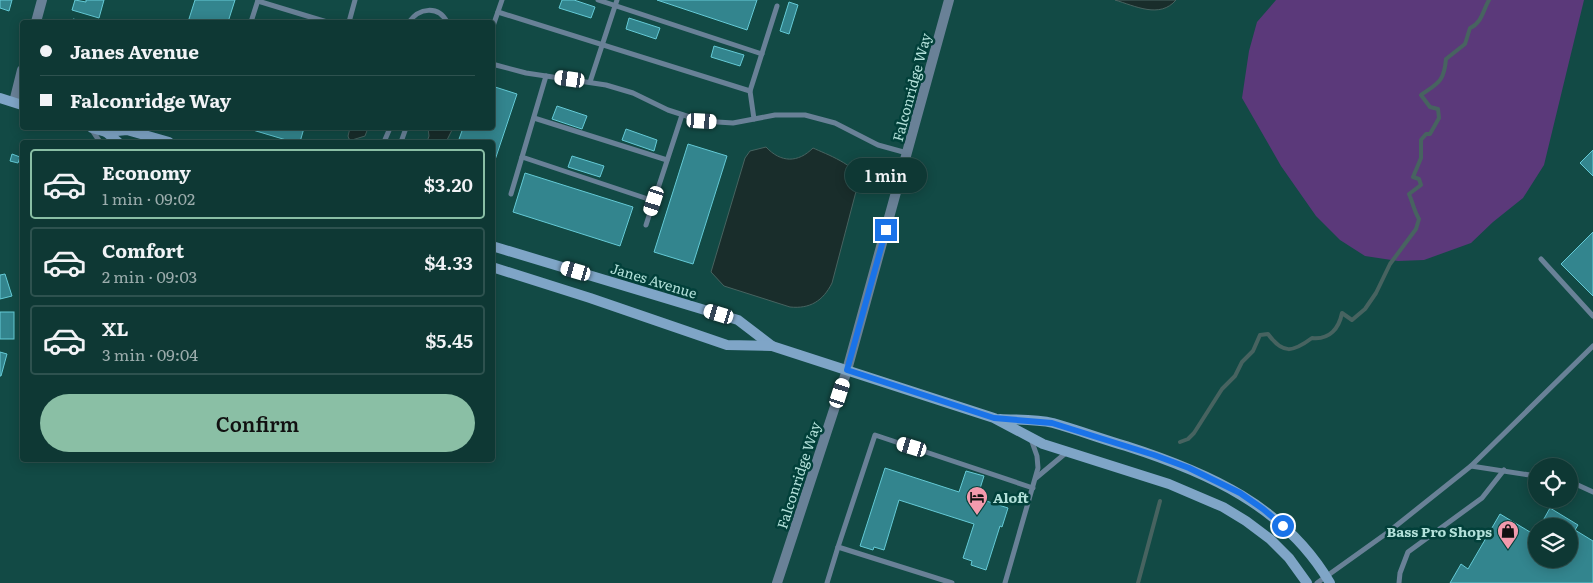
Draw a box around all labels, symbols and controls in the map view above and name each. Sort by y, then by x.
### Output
street label: Falconridge Way [887,30,935,143]
text: Janes Avenue [70,37,199,65]
car [554,69,585,89]
text: Falconridge Way [70,86,231,114]
car [686,113,717,129]
text: Economy [102,158,191,186]
callout: 1 min [845,158,927,192]
icon: car [42,162,87,207]
text: 1 min [865,163,907,187]
text: $3.20 [424,170,473,198]
car [642,184,665,218]
text: 1 min · 09:02 [102,186,195,210]
route end [875,219,897,241]
text: Comfort [102,236,184,264]
icon: car [42,240,87,285]
text: $4.33 [424,248,473,276]
street label: Janes Avenue [608,257,700,303]
car [559,260,592,282]
text: 2 min · 09:03 [102,264,197,288]
car [702,302,735,326]
text: XL [102,314,129,342]
icon: car [42,318,87,363]
text: $5.45 [425,326,473,354]
text: 3 min · 09:04 [102,342,198,366]
car [828,376,851,410]
button: Confirm [40,394,475,452]
street label: Falconridge Way [771,418,825,531]
car [895,435,928,459]
map controls [1528,458,1578,568]
button: locate [1528,458,1578,508]
hotel icon: Aloft [965,485,989,516]
place label: Aloft [993,487,1029,507]
route start [1272,515,1294,537]
button: layers [1528,518,1578,568]
shop icon: Bass Pro Shops [1496,519,1520,550]
place label: Bass Pro Shops [1387,521,1492,541]

